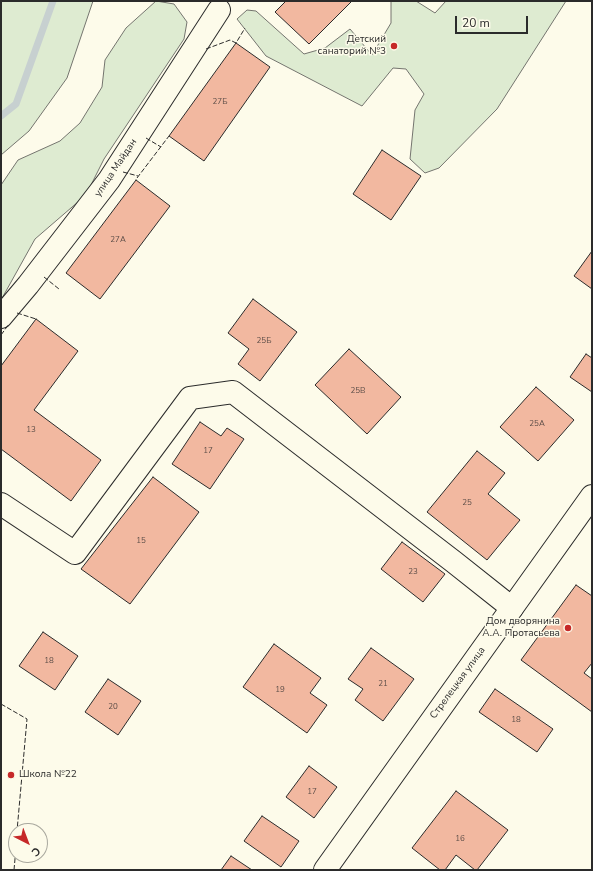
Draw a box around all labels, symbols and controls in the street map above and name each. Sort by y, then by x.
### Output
scale bar [457,8,530,34]
text: 20 m [462,15,490,31]
place label: Детский санаторий №3 [318,34,386,58]
marker: Детский санаторий №3 [389,41,399,51]
house number: 27Б [213,97,227,107]
street label: улица Майдан [92,137,140,199]
house number: 27А [110,235,126,245]
house number: 25Б [257,336,271,346]
house number: 25В [350,386,366,396]
house number: 25А [529,419,545,429]
house number: 13 [26,425,36,435]
house number: 17 [203,446,213,456]
house number: 25 [462,498,472,508]
house number: 15 [136,536,146,546]
house number: 23 [408,567,418,577]
place label: Дом дворянина А.А. Протасьева [482,616,560,640]
marker: Дом дворянина А.А. Протасьева [563,623,573,633]
street label: Стрелецкая улица [428,645,488,721]
house number: 18 [44,656,54,666]
house number: 21 [378,679,388,689]
house number: 19 [275,685,285,695]
house number: 20 [108,702,118,712]
house number: 18 [511,715,521,725]
place label: Школа №22 [19,769,77,781]
marker: Школа №22 [6,770,16,780]
house number: 17 [307,787,317,797]
north arrow [8,823,48,863]
house number: 16 [455,834,465,844]
text: С [28,843,44,860]

